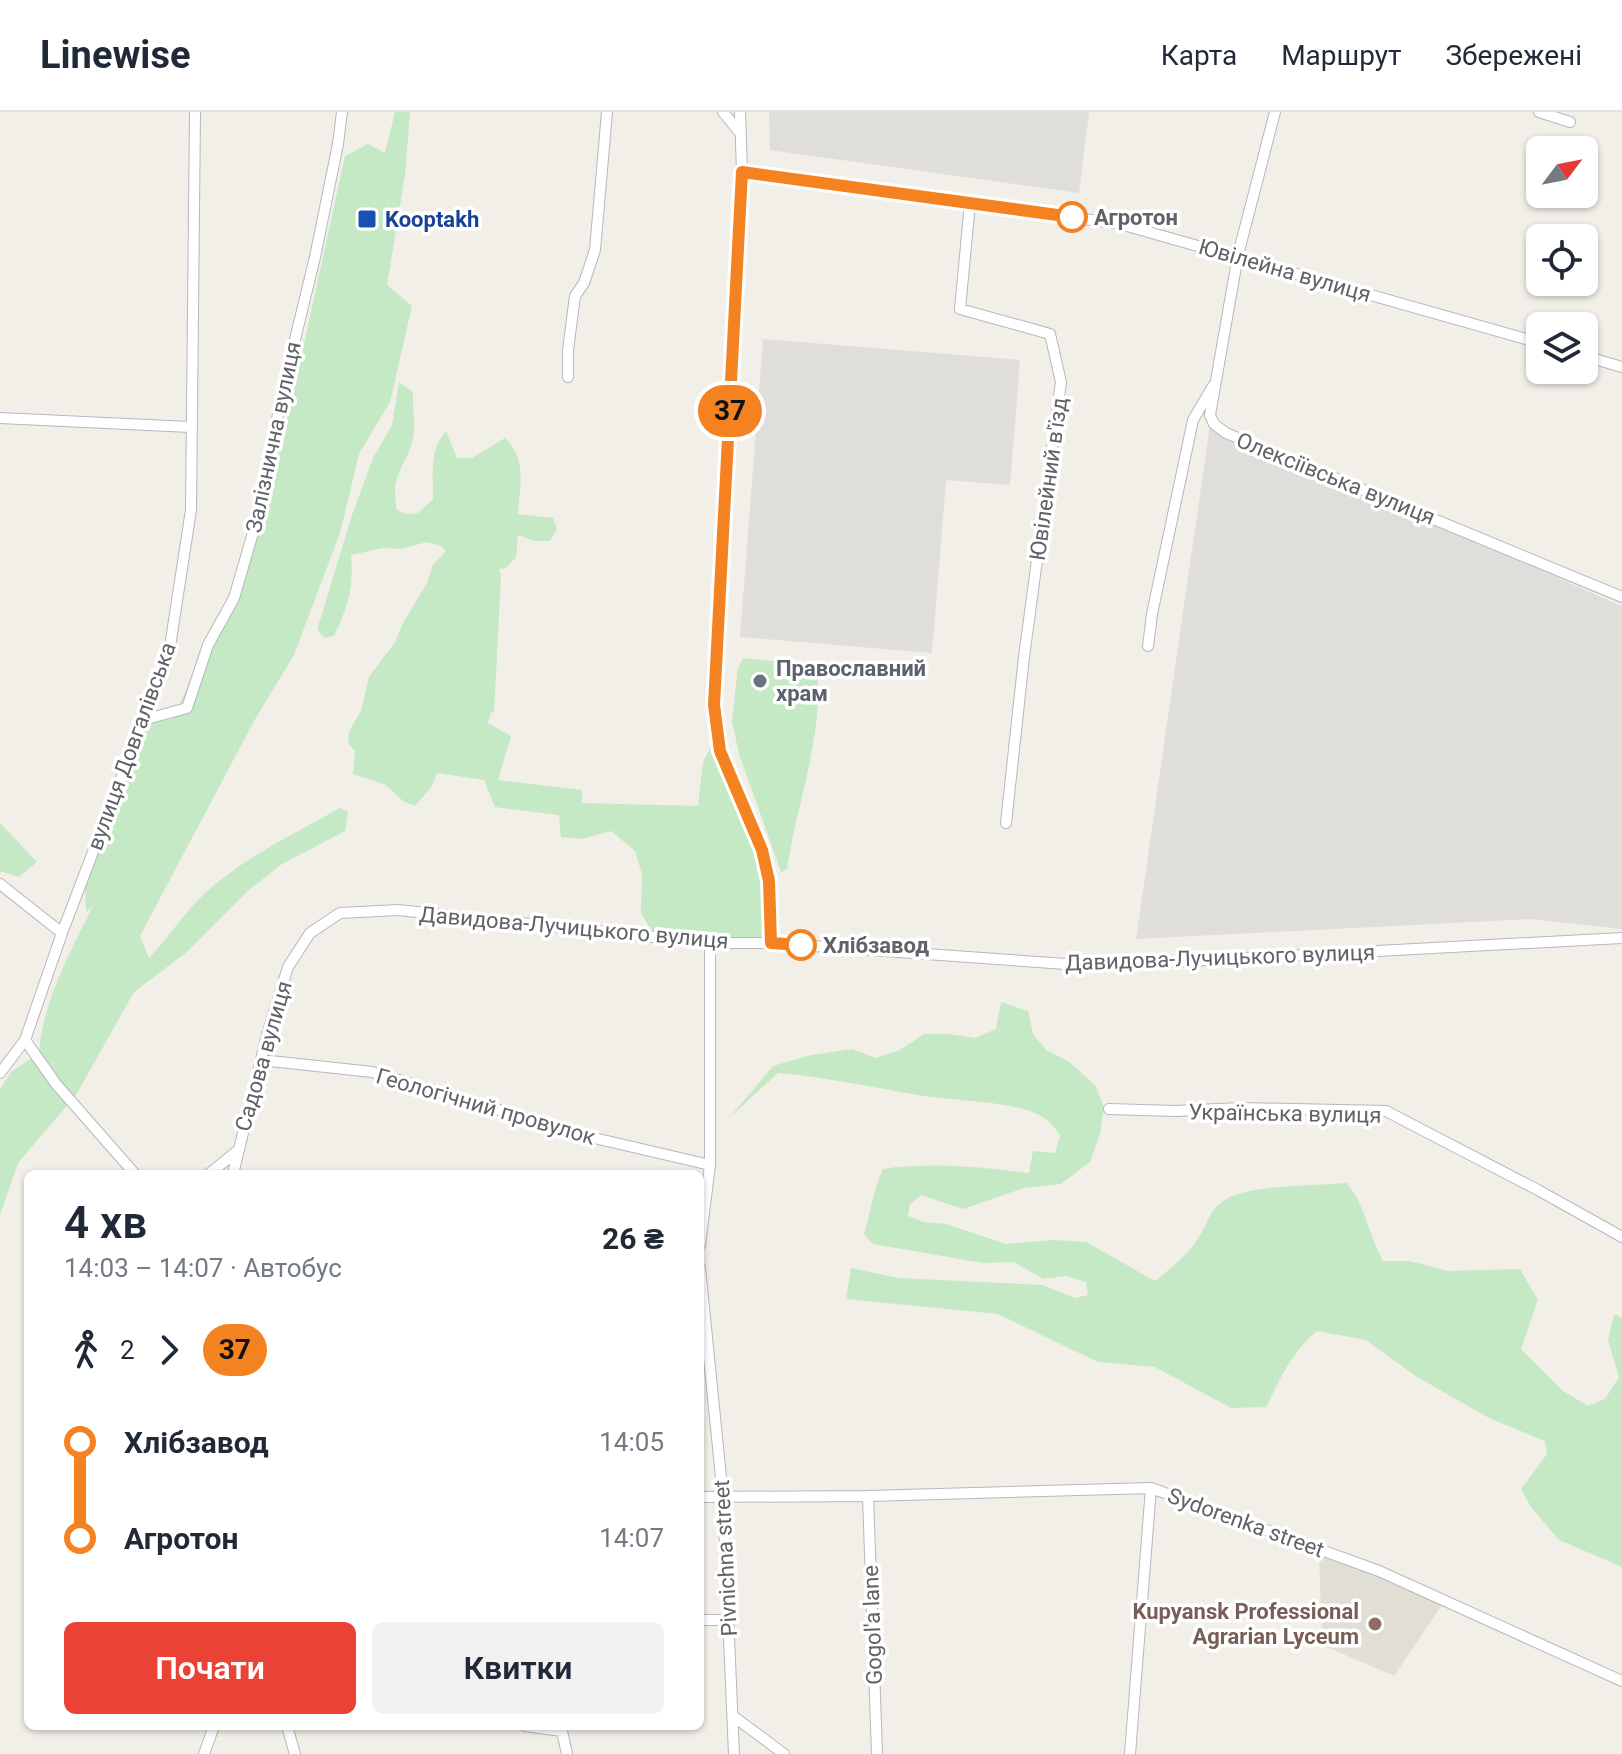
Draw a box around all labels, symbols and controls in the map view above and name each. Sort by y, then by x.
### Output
text: Linewise [40,33,190,77]
text: Карта [1161,39,1237,72]
text: Маршрут [1281,39,1401,72]
text: Збережені [1445,39,1582,72]
north arrow [1526,136,1598,208]
map controls [1526,136,1598,384]
marker: Агротон [1057,202,1087,232]
place label: Агротон [1094,205,1178,230]
place label: Kooptakh [385,207,479,232]
marker: Kooptakh [356,208,378,230]
button: locate [1526,224,1598,296]
street label: Ювілейна вулиця [1196,234,1374,307]
button: layers [1526,312,1598,384]
street label: Залізнична вулиця [241,339,306,535]
line badge: 37 [694,385,766,437]
text: 37 [714,394,746,427]
street label: Ювілейний в'їзд [1025,396,1072,562]
street label: Олексіївська вулиця [1233,427,1439,530]
street label: вулиця Довгалівська [82,639,181,854]
place label: Православний храм [776,656,926,706]
marker: Православний храм [751,672,769,690]
street label: Давидова-Лучицького вулиця [418,902,730,953]
marker: Хлібзавод [786,930,816,960]
place label: Хлібзавод [823,933,929,958]
street label: Давидова-Лучицького вулиця [1065,940,1375,975]
street label: Садова вулиця [230,978,297,1134]
street label: Геологічний провулок [373,1063,598,1150]
street label: Українська вулиця [1188,1099,1382,1128]
text: 4 хв [64,1197,147,1249]
text: 26 ₴ [602,1221,664,1256]
text: 14:03 – 14:07 · Автобус [64,1253,342,1283]
icon: walk [64,1328,108,1372]
icon: forward [147,1328,191,1372]
text: 37 [219,1333,251,1366]
text: 2 [120,1335,135,1365]
text: Хлібзавод [124,1425,269,1460]
text: 14:05 [599,1427,664,1457]
street label: Pivnichna street [709,1479,742,1637]
street label: Sydorenka street [1164,1483,1327,1562]
text: Агротон [124,1521,238,1556]
text: 14:07 [599,1523,664,1553]
street label: Gogol'a lane [858,1565,887,1685]
place label: Kupyansk Professional Agrarian Lyceum [1133,1599,1359,1649]
marker: Kupyansk Professional Agrarian Lyceum [1366,1615,1384,1633]
button: Почати [64,1622,356,1714]
button: Квитки [372,1622,664,1714]

